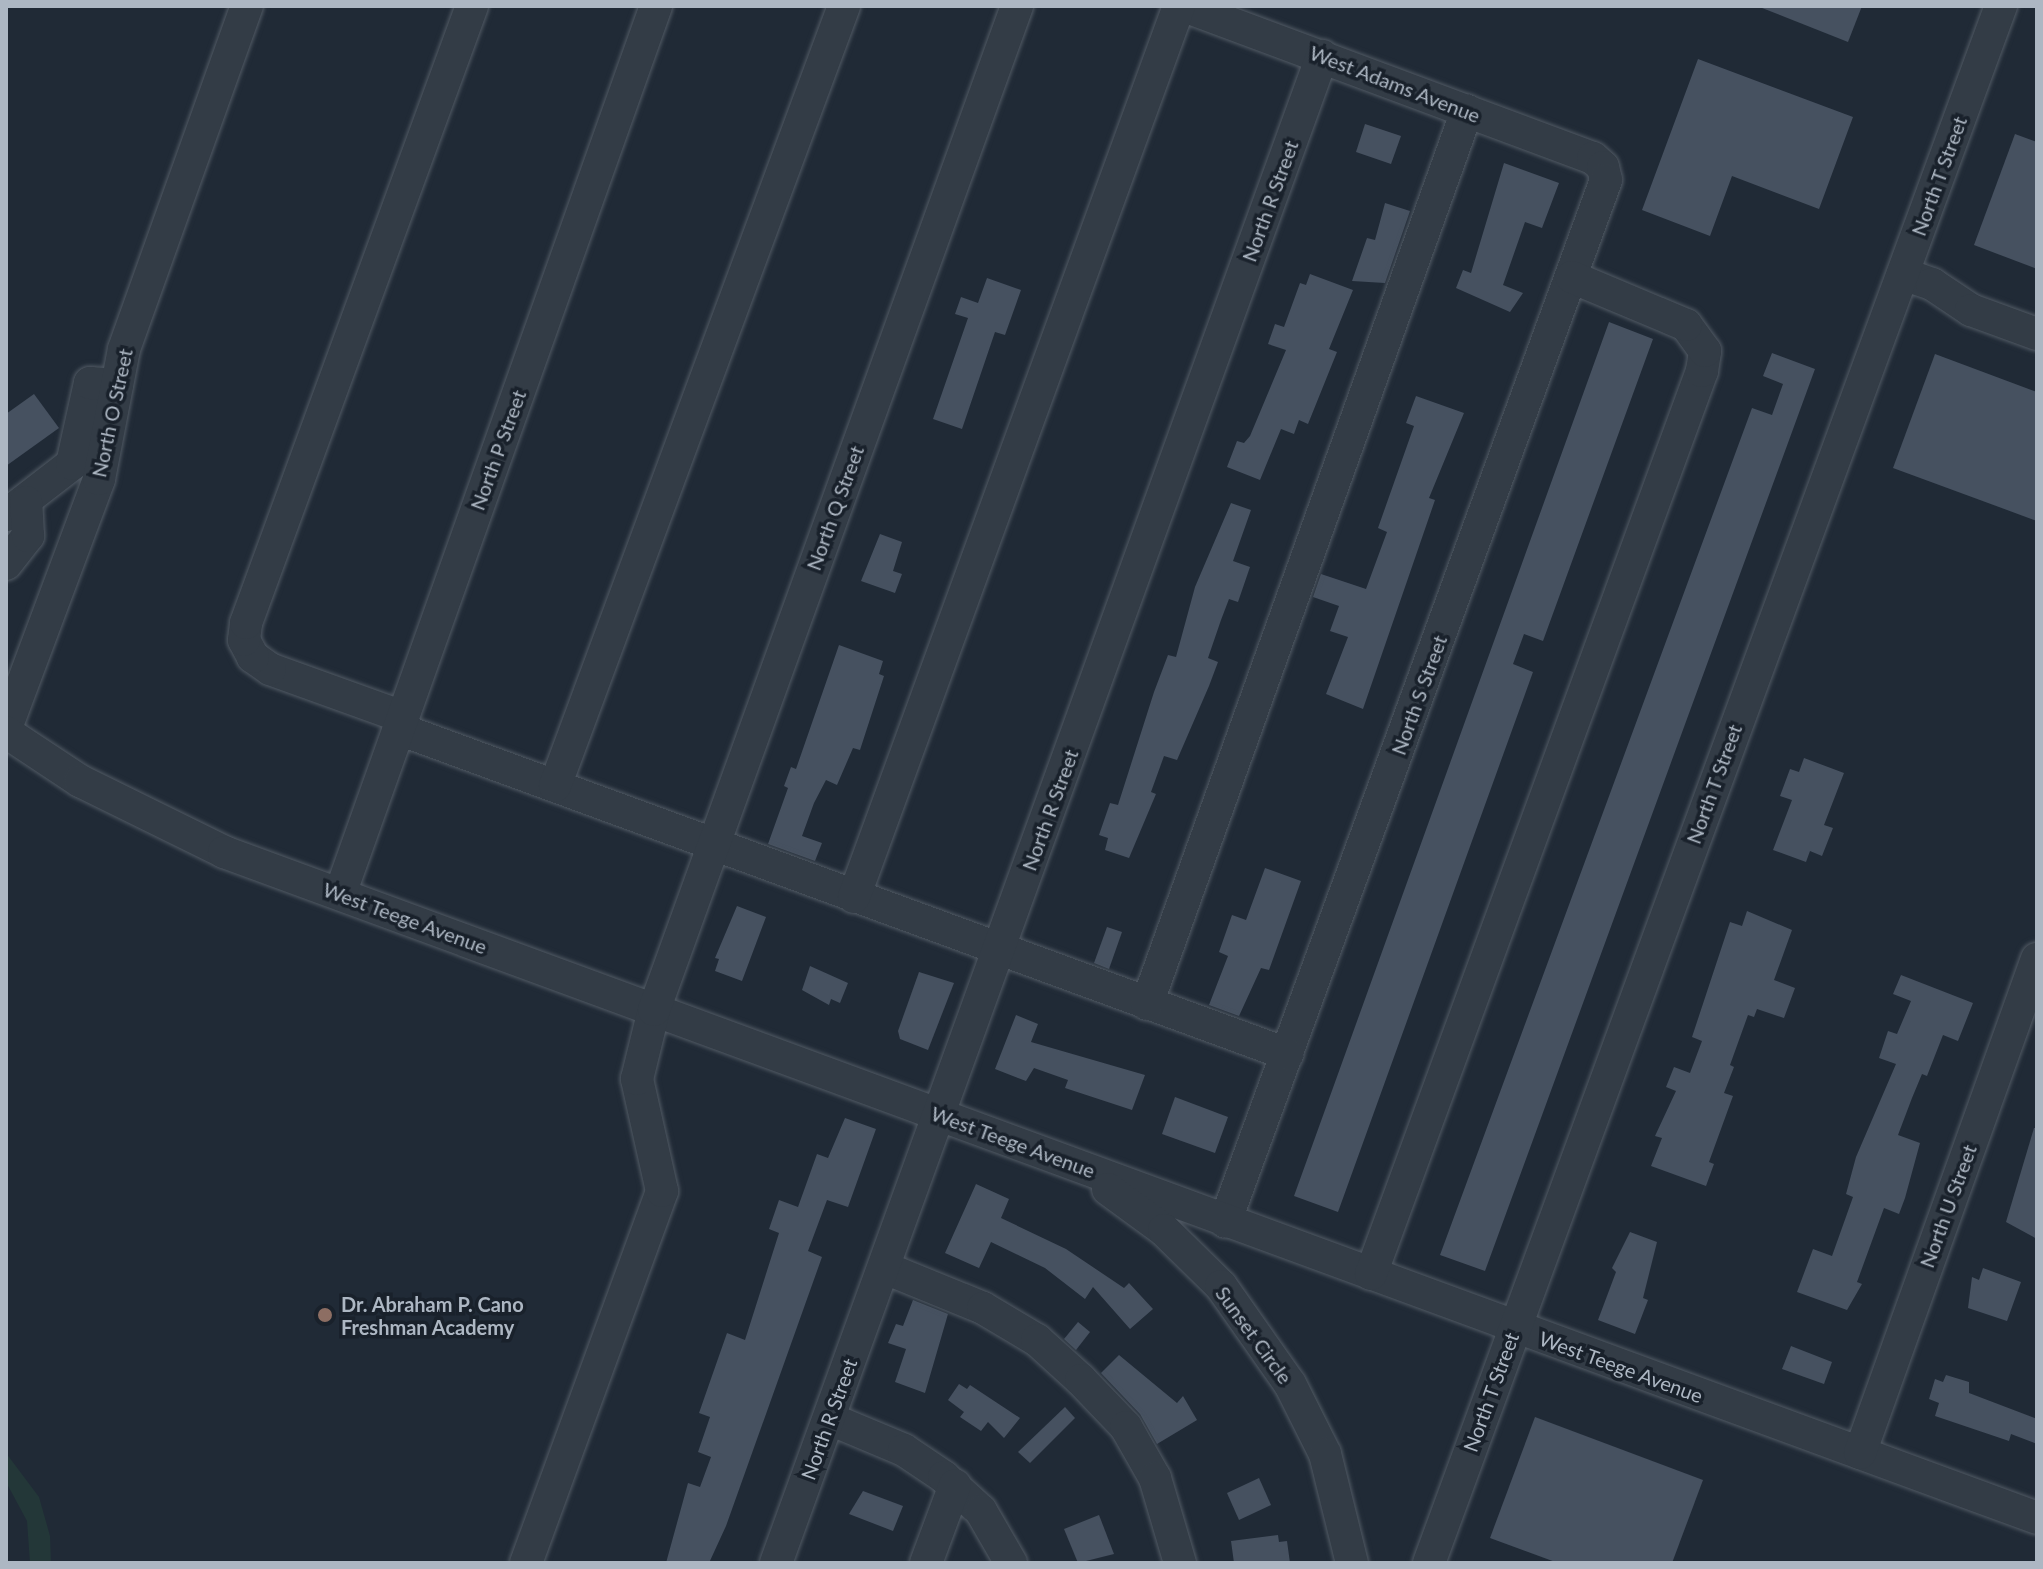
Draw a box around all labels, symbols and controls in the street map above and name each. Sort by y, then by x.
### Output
street label: West Adams Avenue [1306,40,1484,128]
street label: North T Street [1906,112,1972,240]
street label: North R Street [1237,137,1303,265]
street label: North O Street [87,347,137,479]
street label: North P Street [465,386,531,514]
street label: North Q Street [801,442,869,574]
street label: North S Street [1386,632,1452,758]
street label: North T Street [1681,720,1747,848]
street label: North R Street [1017,746,1083,874]
street label: West Teege Avenue [319,877,491,959]
street label: West Teege Avenue [927,1101,1099,1183]
street label: North U Street [1915,1141,1981,1271]
street label: Sunset Circle [1211,1282,1297,1388]
place label: Dr. Abraham P. Cano Freshman Academy [341,1292,524,1339]
marker: Dr. Abraham P. Cano Freshman Academy [316,1306,334,1324]
street label: West Teege Avenue [1535,1326,1707,1408]
street label: North T Street [1458,1328,1524,1456]
street label: North R Street [796,1355,862,1483]

